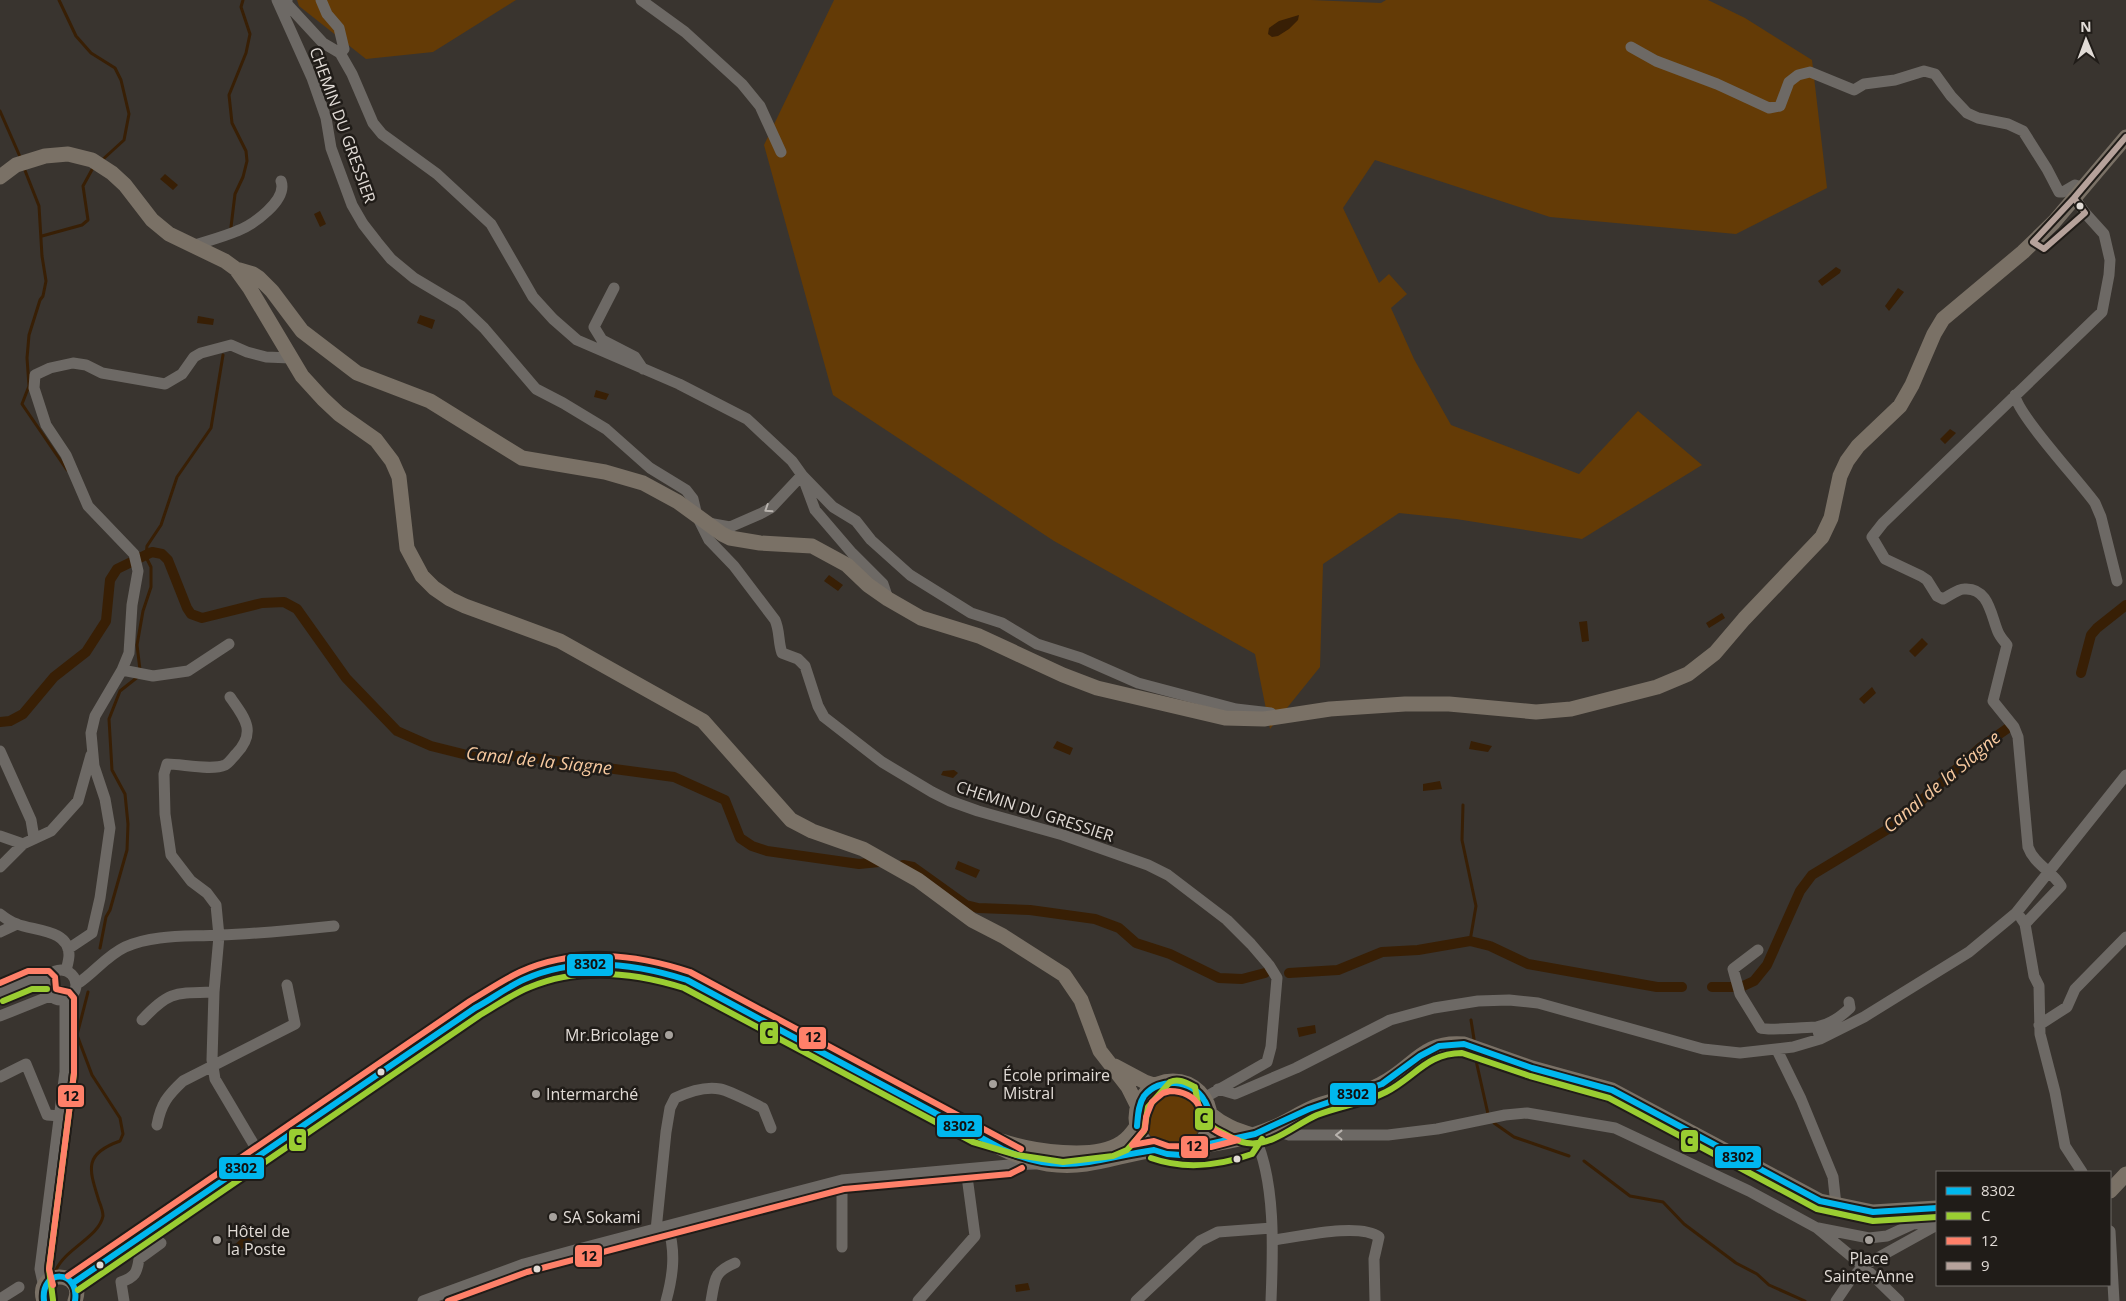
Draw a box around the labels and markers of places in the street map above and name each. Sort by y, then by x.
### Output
unlabelled marker [2075,201,2085,211]
place label: Mr.Bricolage [565,1024,659,1046]
marker: Mr.Bricolage [663,1029,675,1041]
place label: École primaire Mistral [1003,1064,1110,1104]
unlabelled marker [376,1067,386,1077]
marker: École primaire Mistral [987,1078,999,1090]
place label: Intermarché [546,1083,638,1105]
marker: Intermarché [530,1088,542,1100]
unlabelled marker [1232,1154,1242,1164]
place label: SA Sokami [563,1206,641,1228]
marker: SA Sokami [547,1211,559,1223]
place label: Hôtel de la Poste [227,1220,290,1260]
marker: Hôtel de la Poste [211,1234,223,1246]
marker: Place Sainte-Anne [1863,1234,1875,1246]
place label: Place Sainte-Anne [1824,1247,1914,1287]
unlabelled marker [95,1260,105,1270]
unlabelled marker [532,1264,542,1274]

